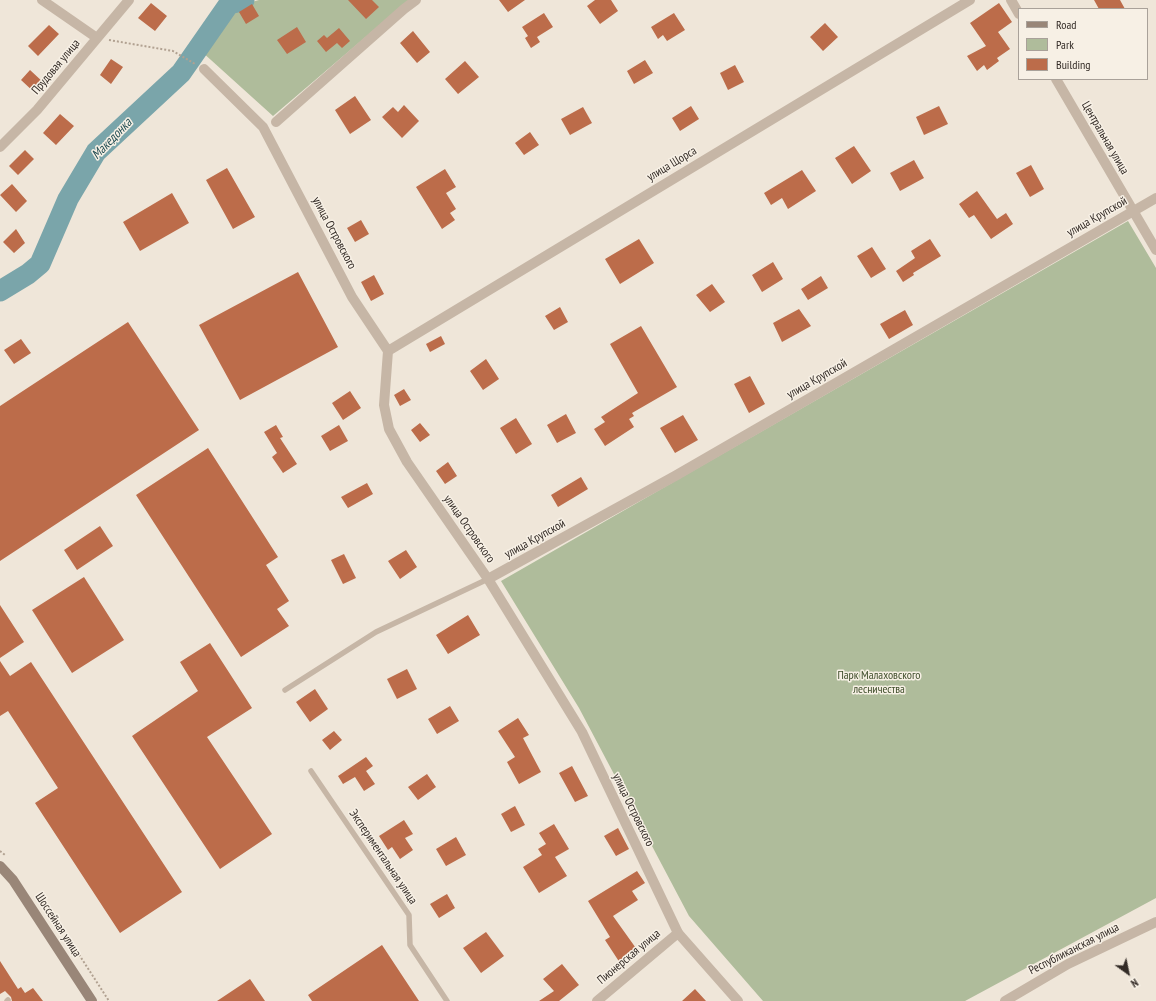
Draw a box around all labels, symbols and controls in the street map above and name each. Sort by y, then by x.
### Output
legend [1018,8,1148,80]
text: Road [1056,17,1076,32]
street label: Прудовая улица [29,36,83,98]
text: Park [1056,37,1074,52]
text: Building [1056,57,1091,72]
street label: Центральная улица [1078,99,1132,177]
water label: Македонка [89,115,135,163]
street label: улица Щорса [645,144,699,184]
street label: улица Островского [309,194,359,272]
street label: улица Крупской [1064,194,1130,240]
street label: улица Крупской [784,356,850,402]
street label: улица Островского [440,492,498,566]
street label: улица Крупской [502,516,568,562]
park label: Парк Малаховского лесничества [837,669,921,697]
street label: улица Островского [609,771,657,849]
street label: Экспериментальная улица [346,807,420,907]
street label: Шоссейная улица [32,890,84,960]
street label: Республиканская улица [1026,920,1122,978]
street label: Пионерская улица [595,927,663,987]
north arrow [1108,953,1148,993]
text: N [1128,976,1141,991]

